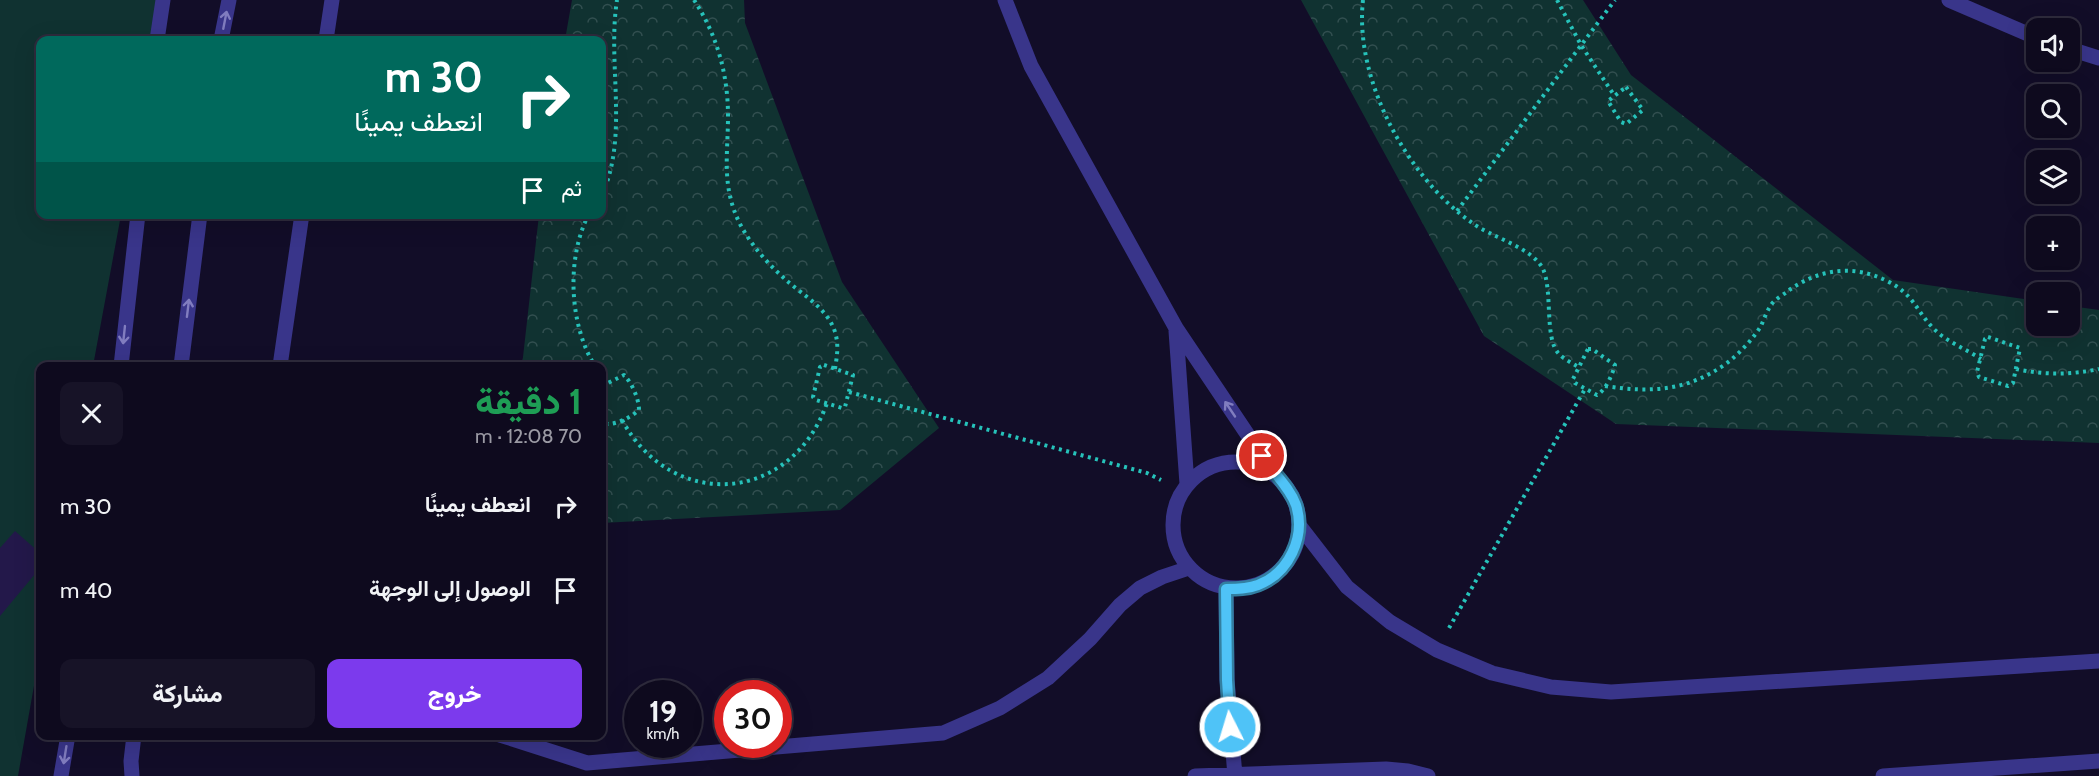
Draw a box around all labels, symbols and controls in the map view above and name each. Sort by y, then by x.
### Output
one-way arrow [220,11,231,31]
map controls [2026,18,2080,336]
button: sound [2026,18,2080,72]
text: 30 m [385,51,483,103]
icon: right [504,60,582,138]
button: search [2026,84,2080,138]
text: انعطف يمينًا [354,105,483,138]
button: layers [2026,150,2080,204]
icon: arrive [516,174,549,207]
text: ثم [561,175,582,202]
button: + [2026,216,2080,270]
button: − [2026,282,2080,336]
one-way arrow [183,299,194,318]
one-way arrow [118,325,129,345]
text: 1 دقيقة [475,379,582,423]
button: close [60,382,123,445]
one-way arrow [1224,401,1236,417]
text: 70 m · 12:08 [475,424,582,448]
pin [1236,430,1287,481]
icon: arrive [1245,439,1278,472]
icon: right [549,490,582,523]
text: انعطف يمينًا [425,491,531,518]
text: 30 m [60,493,112,520]
icon: arrive [549,574,582,607]
text: الوصول إلى الوجهة [369,575,531,602]
text: 40 m [60,577,112,604]
button: مشاركة [60,659,315,728]
button: خروج [327,659,582,728]
speed limit sign: 30 [714,680,792,758]
text: 19 [649,693,677,730]
position arrow [1198,695,1262,759]
text: km/h [647,725,679,743]
one-way arrow [59,745,70,765]

